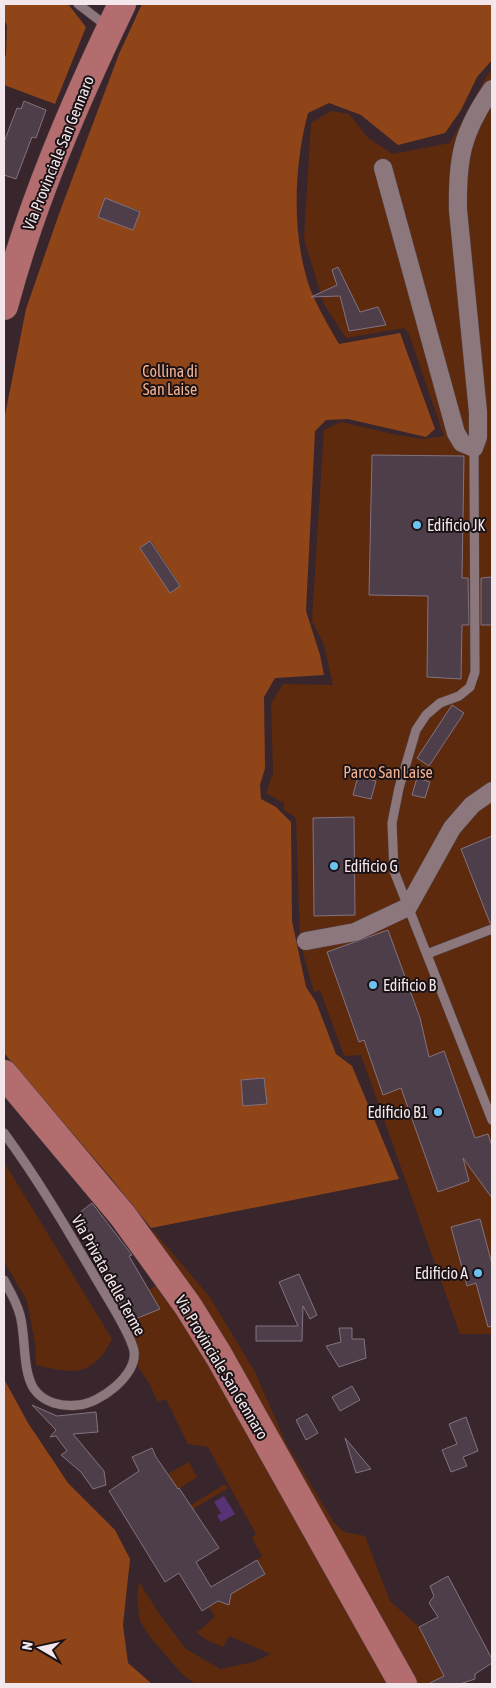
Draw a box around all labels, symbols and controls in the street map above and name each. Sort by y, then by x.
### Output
street label: Via Provinciale San Gennaro [19,73,97,233]
park label: Collina di San Laise [142,362,198,398]
place label: Edificio JK [427,516,486,534]
marker: Edificio JK [411,519,423,531]
park label: Parco San Laise [343,763,433,781]
place label: Edificio G [344,857,398,875]
marker: Edificio G [328,860,340,872]
place label: Edificio B [383,976,436,994]
marker: Edificio B [367,979,379,991]
place label: Edificio B1 [367,1103,428,1121]
marker: Edificio B1 [432,1106,444,1118]
street label: Via Privata delle Terme [68,1212,150,1338]
place label: Edificio A [415,1264,468,1282]
marker: Edificio A [472,1267,484,1279]
street label: Via Provinciale San Gennaro [172,1292,272,1442]
north arrow [15,1623,65,1673]
text: N [19,1641,36,1651]

